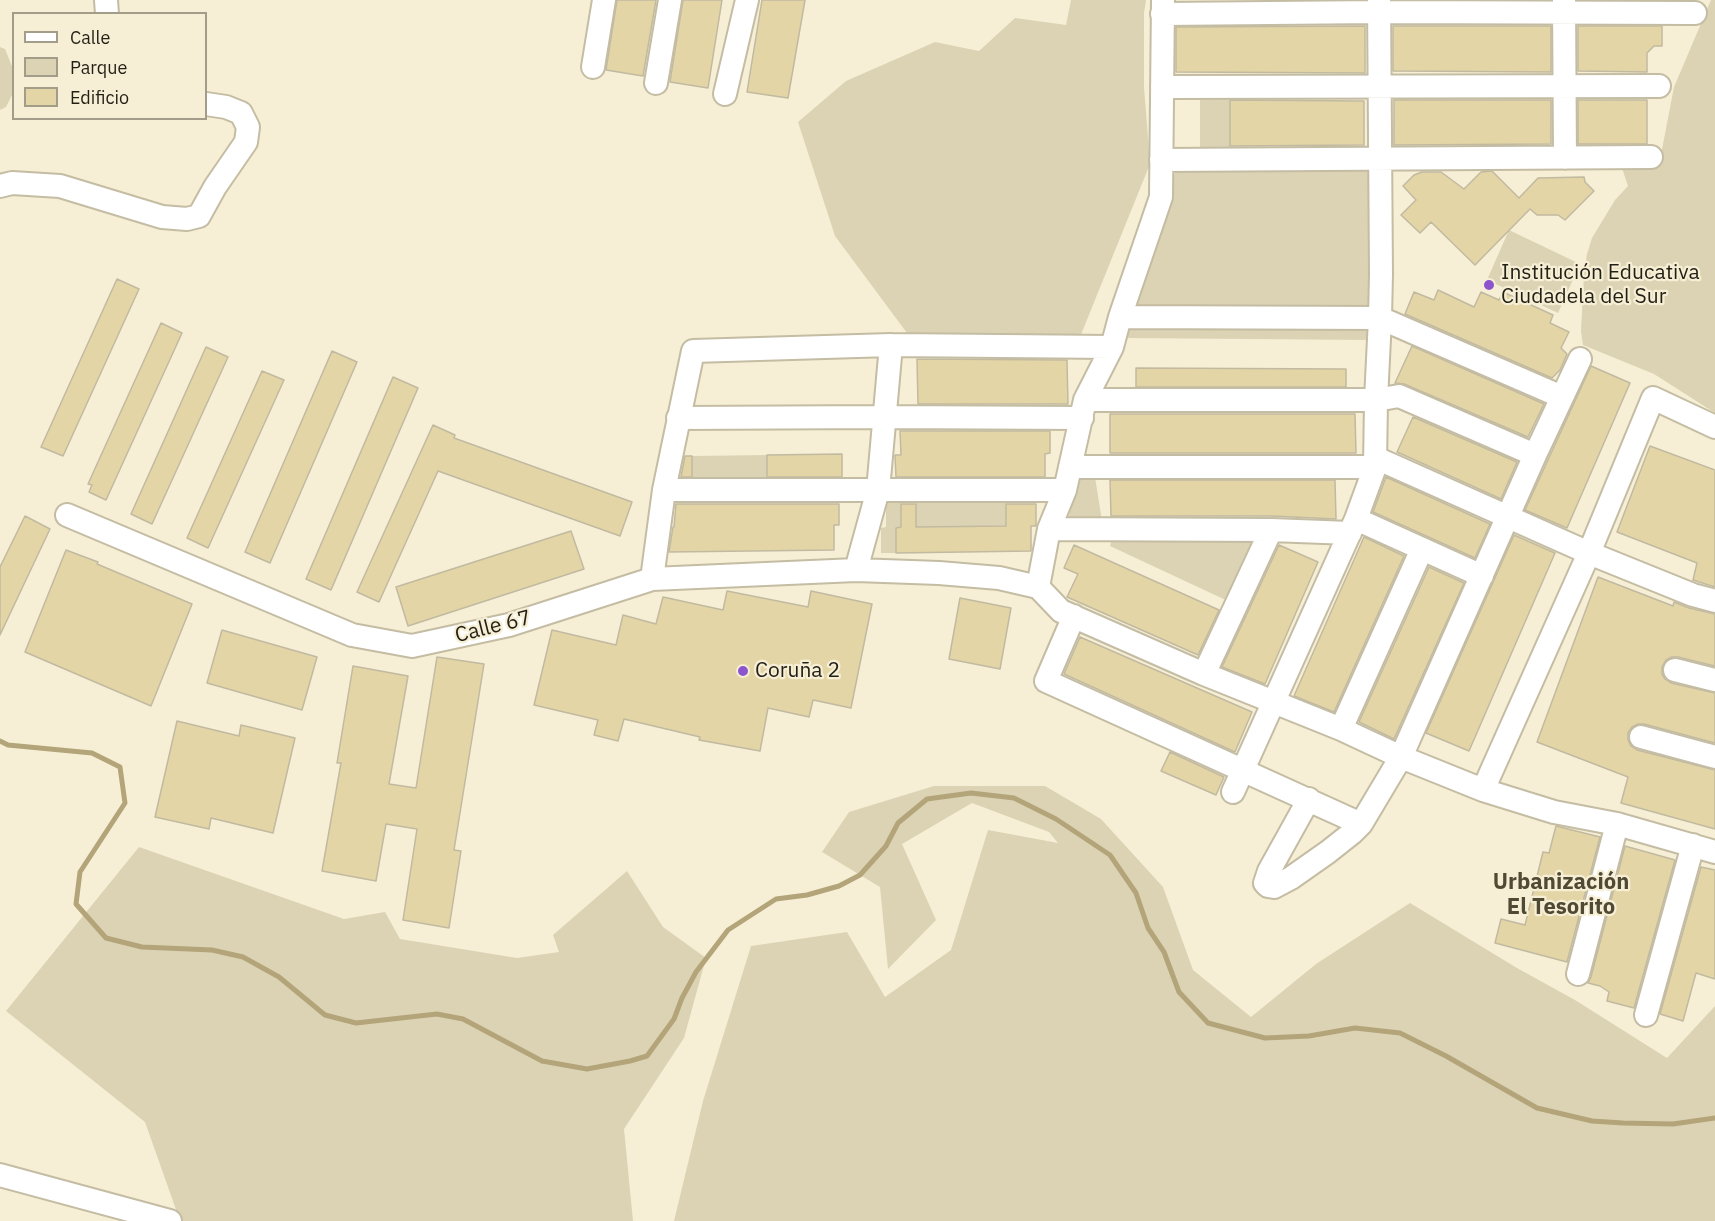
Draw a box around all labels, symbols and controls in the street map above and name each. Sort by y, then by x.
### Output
legend [12,12,207,120]
text: Calle [70,26,110,49]
text: Parque [70,56,127,79]
text: Edificio [70,86,129,109]
place label: Institución Educativa Ciudadela del Sur [1501,260,1700,310]
marker: Institución Educativa Ciudadela del Sur [1482,278,1496,292]
street label: Calle 67 [452,605,534,649]
place label: Coruña 2 [755,658,840,684]
marker: Coruña 2 [736,664,750,678]
district label: Urbanización El Tesorito [1493,870,1629,921]

